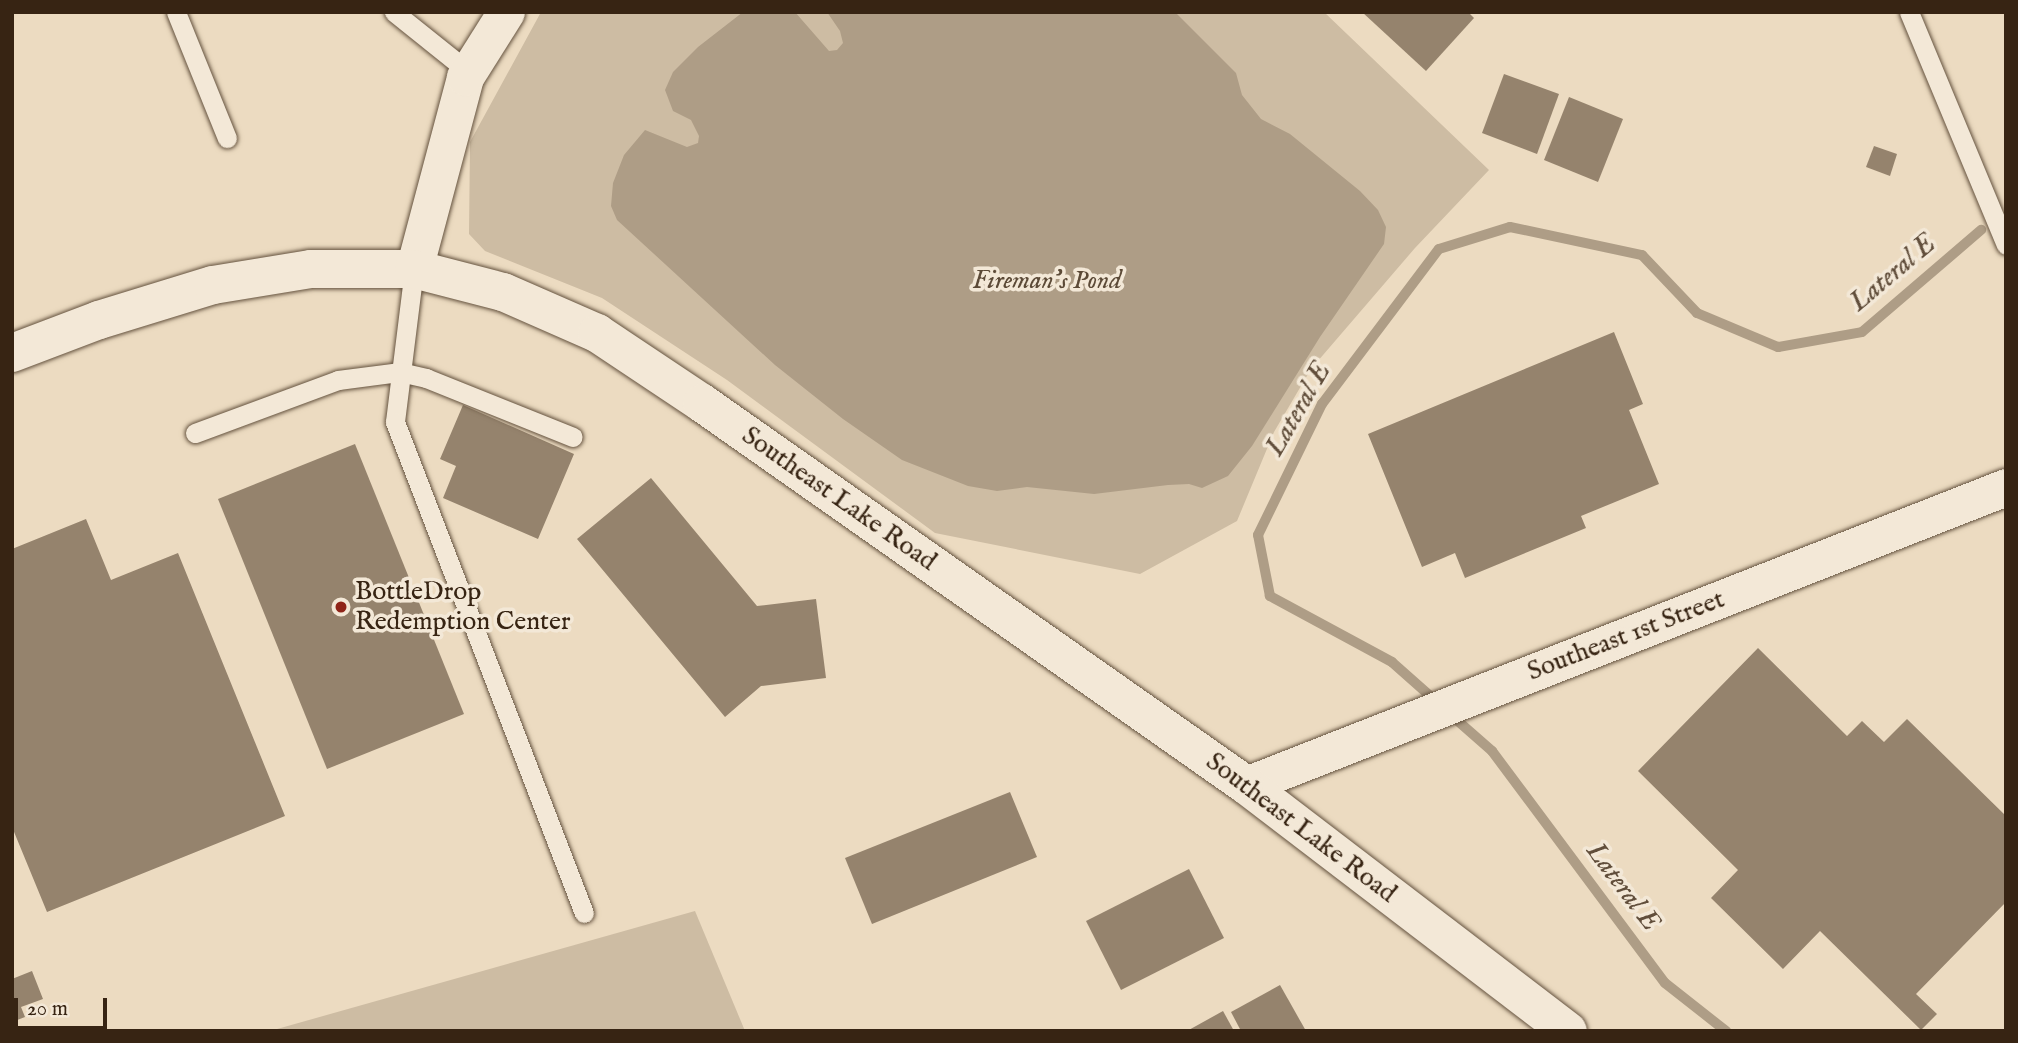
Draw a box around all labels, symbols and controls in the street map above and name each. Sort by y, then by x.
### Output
water label: Lateral E [1843,228,1943,320]
park label: Fireman's Pond [973,265,1121,297]
water label: Lateral E [1259,357,1339,463]
street label: Southeast Lake Road [736,420,942,578]
place label: BottleDrop Redemption Center [355,576,570,638]
street label: Southeast 1st Street [1523,584,1729,688]
marker: BottleDrop Redemption Center [333,599,349,615]
street label: Southeast Lake Road [1200,746,1402,910]
water label: Lateral E [1578,836,1666,938]
scale bar [18,984,110,1028]
text: 20 m [27,996,68,1023]

